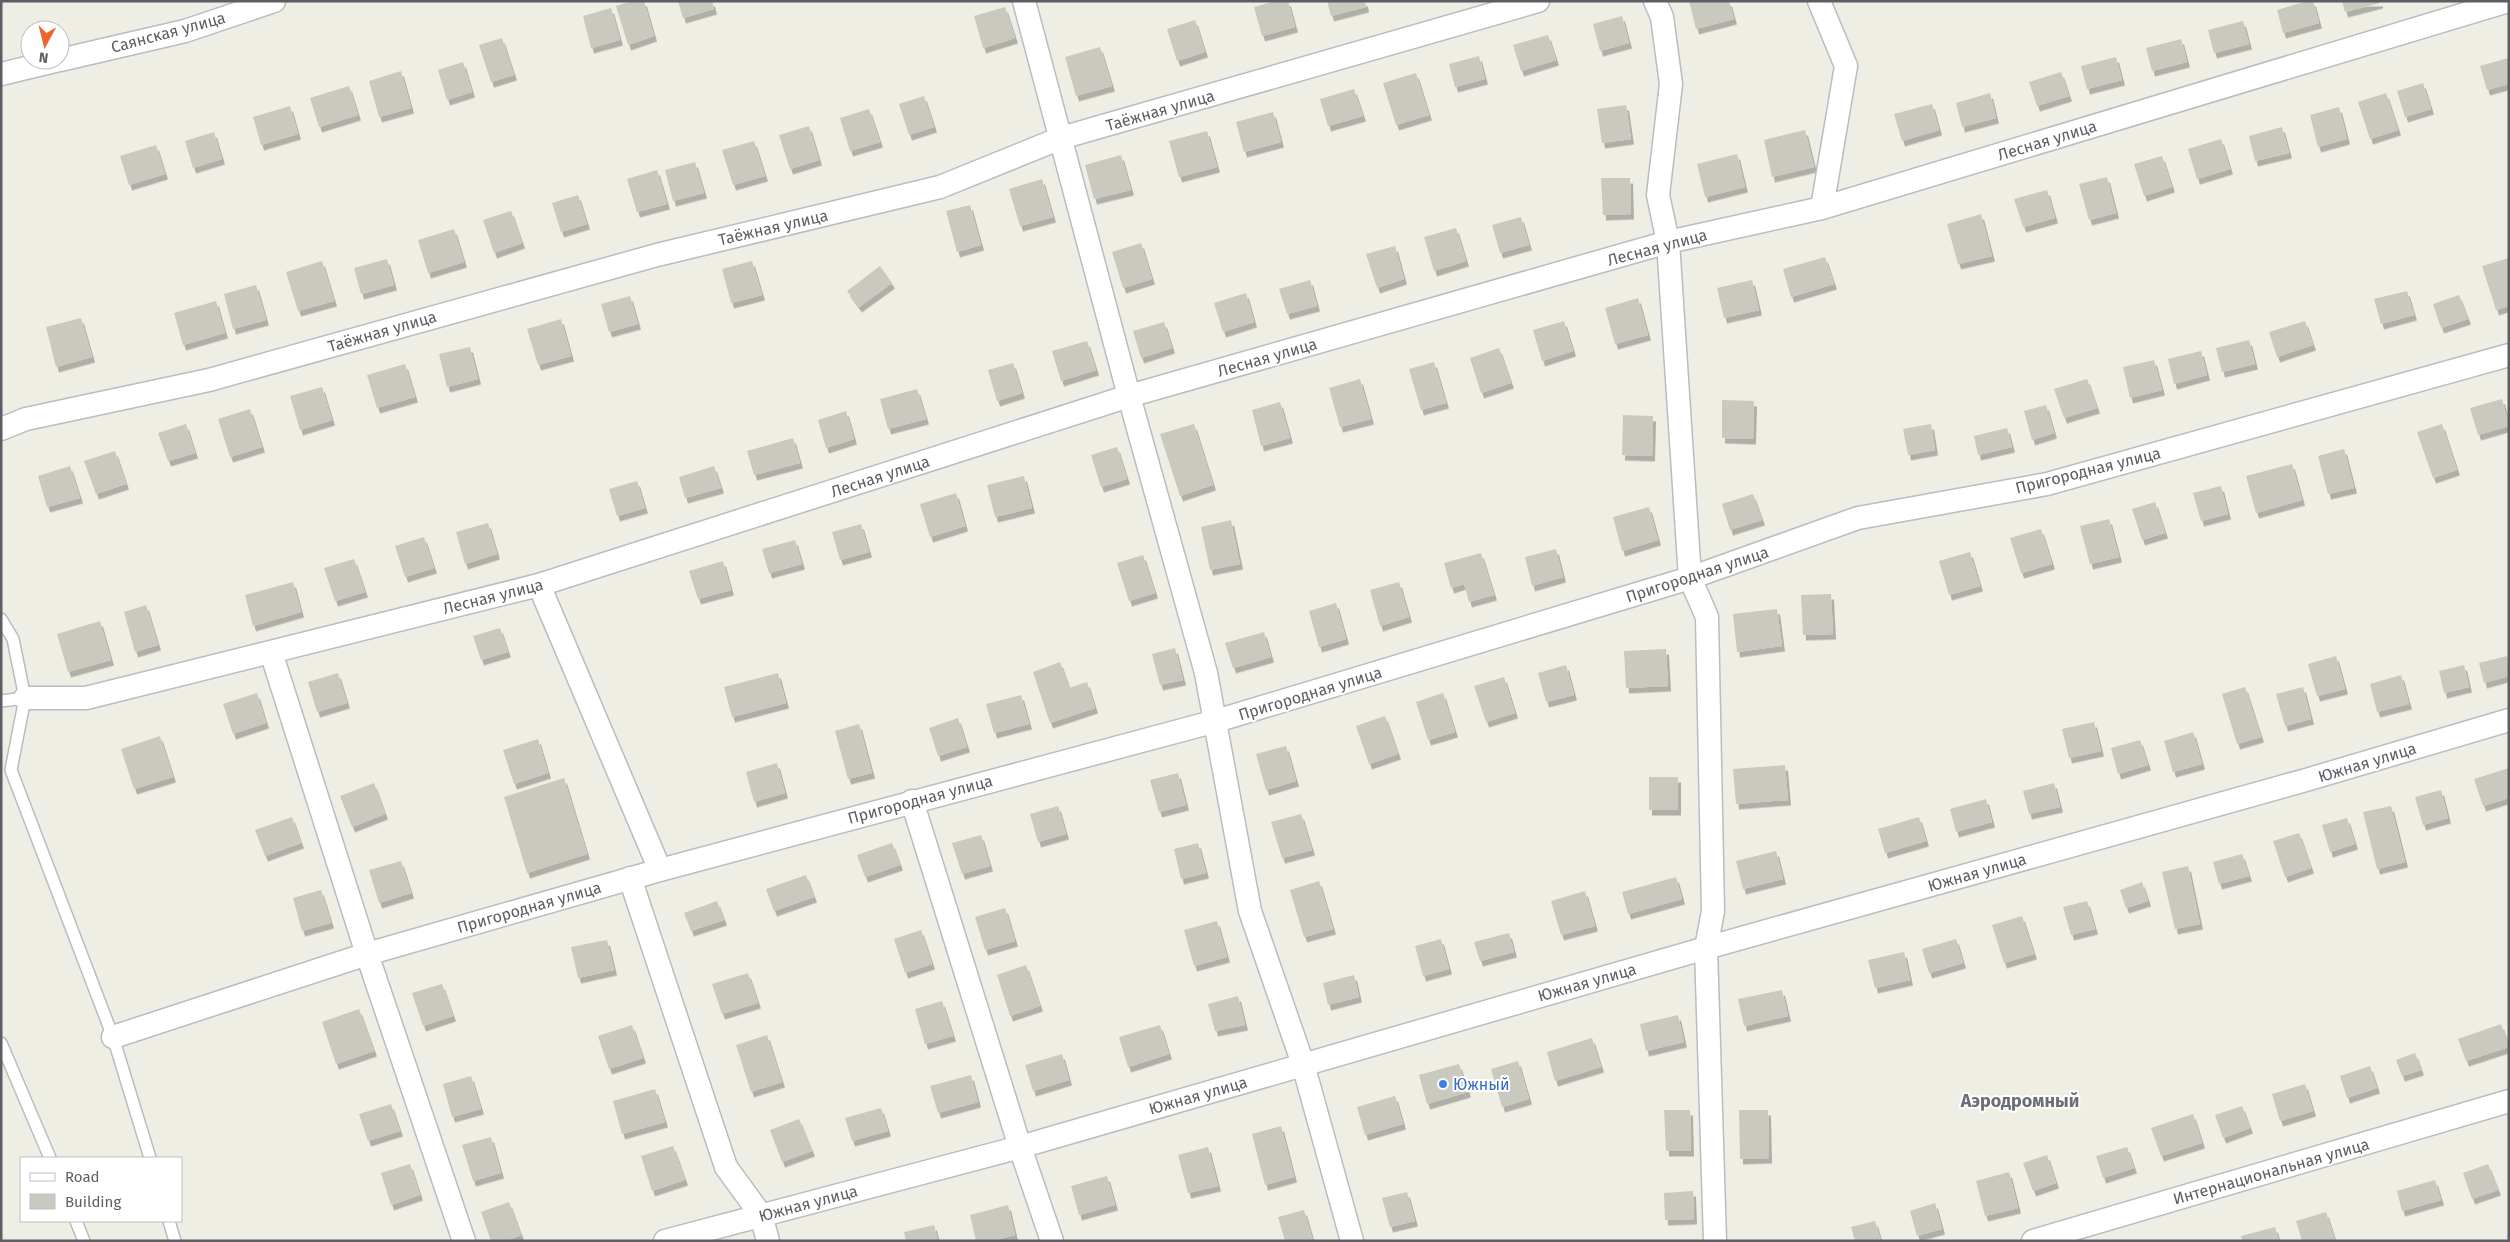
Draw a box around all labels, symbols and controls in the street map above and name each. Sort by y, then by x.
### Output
street label: Саянская улица [109,8,228,57]
north arrow [20,20,70,70]
text: N [38,48,49,66]
street label: Таёжная улица [1104,86,1217,135]
street label: Лесная улица [1995,116,2099,165]
street label: Таёжная улица [716,206,830,249]
street label: Лесная улица [1605,225,1709,270]
street label: Таёжная улица [326,307,439,356]
street label: Лесная улица [1215,334,1319,381]
street label: Пригородная улица [2013,443,2163,498]
street label: Лесная улица [828,452,932,501]
street label: Пригородная улица [1623,542,1771,607]
street label: Лесная улица [441,575,545,618]
street label: Пригородная улица [1236,663,1384,724]
street label: Южная улица [2316,739,2418,786]
street label: Пригородная улица [846,771,995,828]
street label: Южная улица [1926,849,2029,896]
street label: Пригородная улица [455,878,603,937]
street label: Южная улица [1536,959,1639,1006]
street label: Южная улица [1147,1072,1250,1119]
place label: Южный [1453,1075,1510,1094]
marker: Южный [1437,1078,1449,1090]
district label: Аэродромный [1960,1090,2079,1112]
street label: Интернациональная улица [2171,1134,2372,1209]
legend [20,1157,182,1222]
text: Road [65,1168,100,1186]
street label: Южная улица [757,1181,860,1226]
text: Building [65,1193,121,1211]

